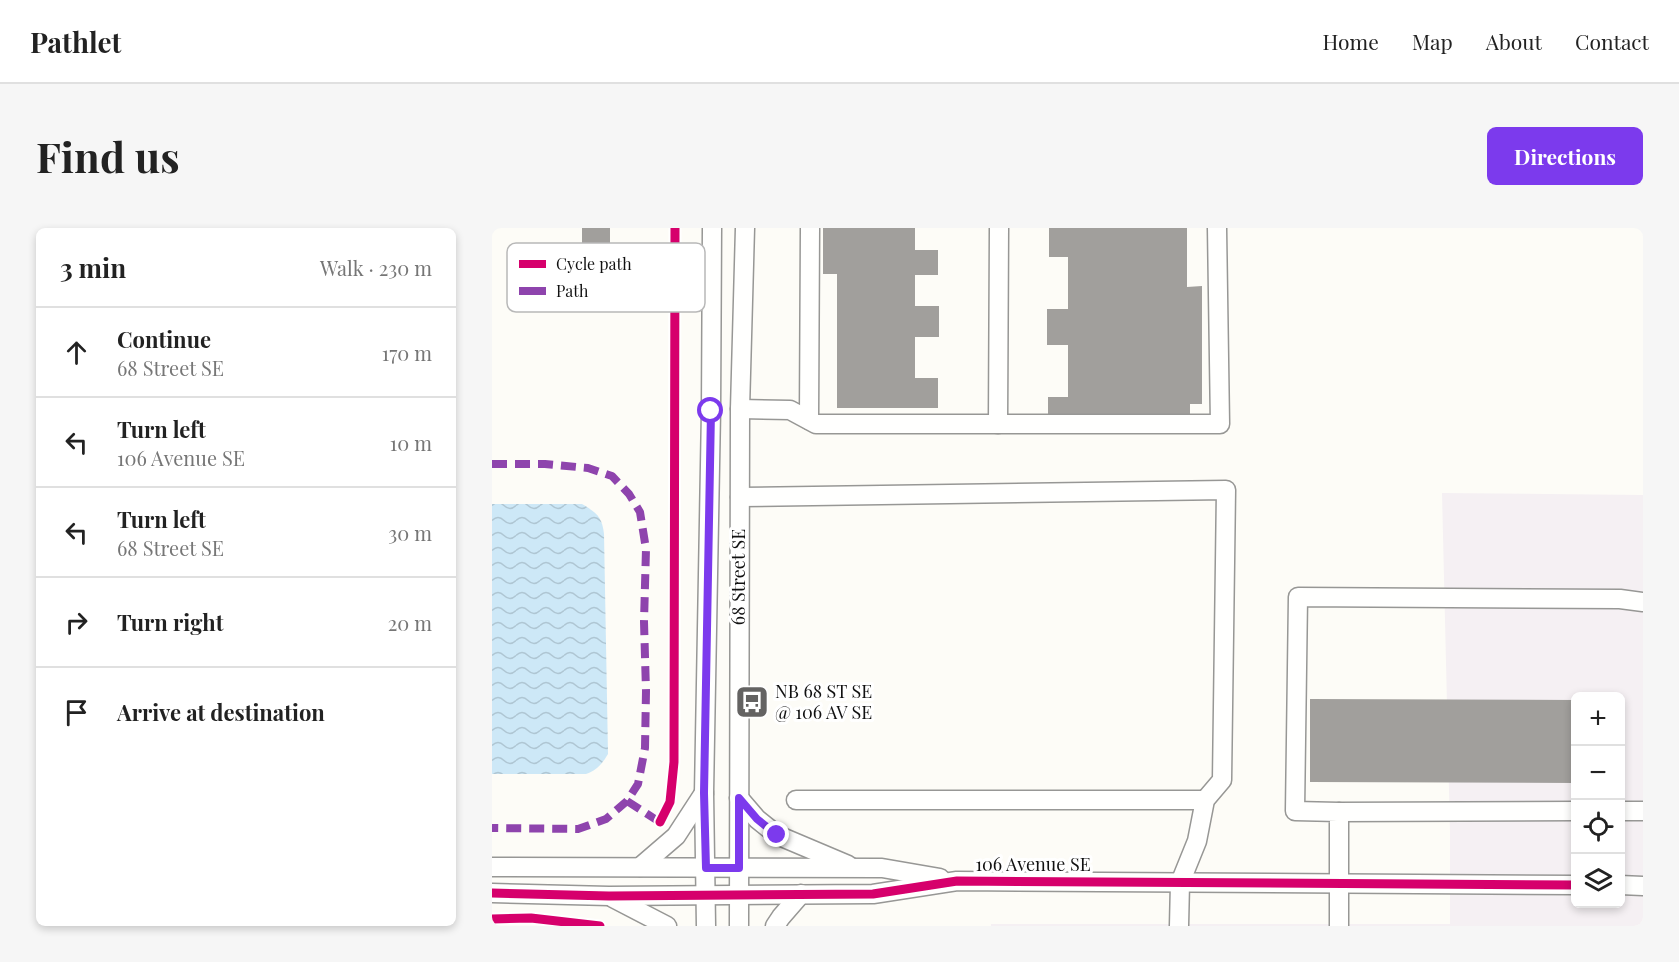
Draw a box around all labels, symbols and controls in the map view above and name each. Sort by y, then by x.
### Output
text: Pathlet [30,23,121,60]
text: Home [1323,27,1379,55]
text: Map [1412,27,1453,55]
text: About [1486,27,1542,55]
text: Contact [1575,27,1649,55]
button: Directions [1487,127,1643,185]
text: Find us [36,128,180,184]
legend [507,243,705,312]
text: 3 min [60,250,126,285]
text: Cycle path [556,253,632,274]
text: Walk · 230 m [320,254,432,281]
text: Path [556,280,589,301]
text: Continue [117,324,211,354]
icon: ahead [60,336,93,369]
text: 170 m [382,339,432,366]
text: 68 Street SE [117,354,224,381]
route start [697,397,723,423]
text: Turn left [117,414,206,444]
icon: left [60,426,93,459]
text: 10 m [390,429,432,456]
text: 106 Avenue SE [117,444,245,471]
text: Turn left [117,504,206,534]
icon: left [60,516,93,549]
text: 30 m [388,519,432,546]
street label: 68 Street SE [726,529,750,625]
text: 68 Street SE [117,534,224,561]
icon: right [60,606,93,639]
text: Turn right [117,607,223,637]
text: 20 m [388,609,432,636]
place label: NB 68 ST SE @ 106 AV SE [775,679,872,724]
bus stop icon: NB 68 ST SE @ 106 AV SE [734,684,770,720]
map controls [1571,692,1625,908]
button: + [1571,692,1625,746]
icon: arrive [60,696,93,729]
text: Arrive at destination [117,697,325,727]
button: − [1571,746,1625,800]
button: locate [1571,800,1625,854]
route end [763,821,789,847]
street label: 106 Avenue SE [975,852,1091,876]
button: layers [1571,854,1625,908]

